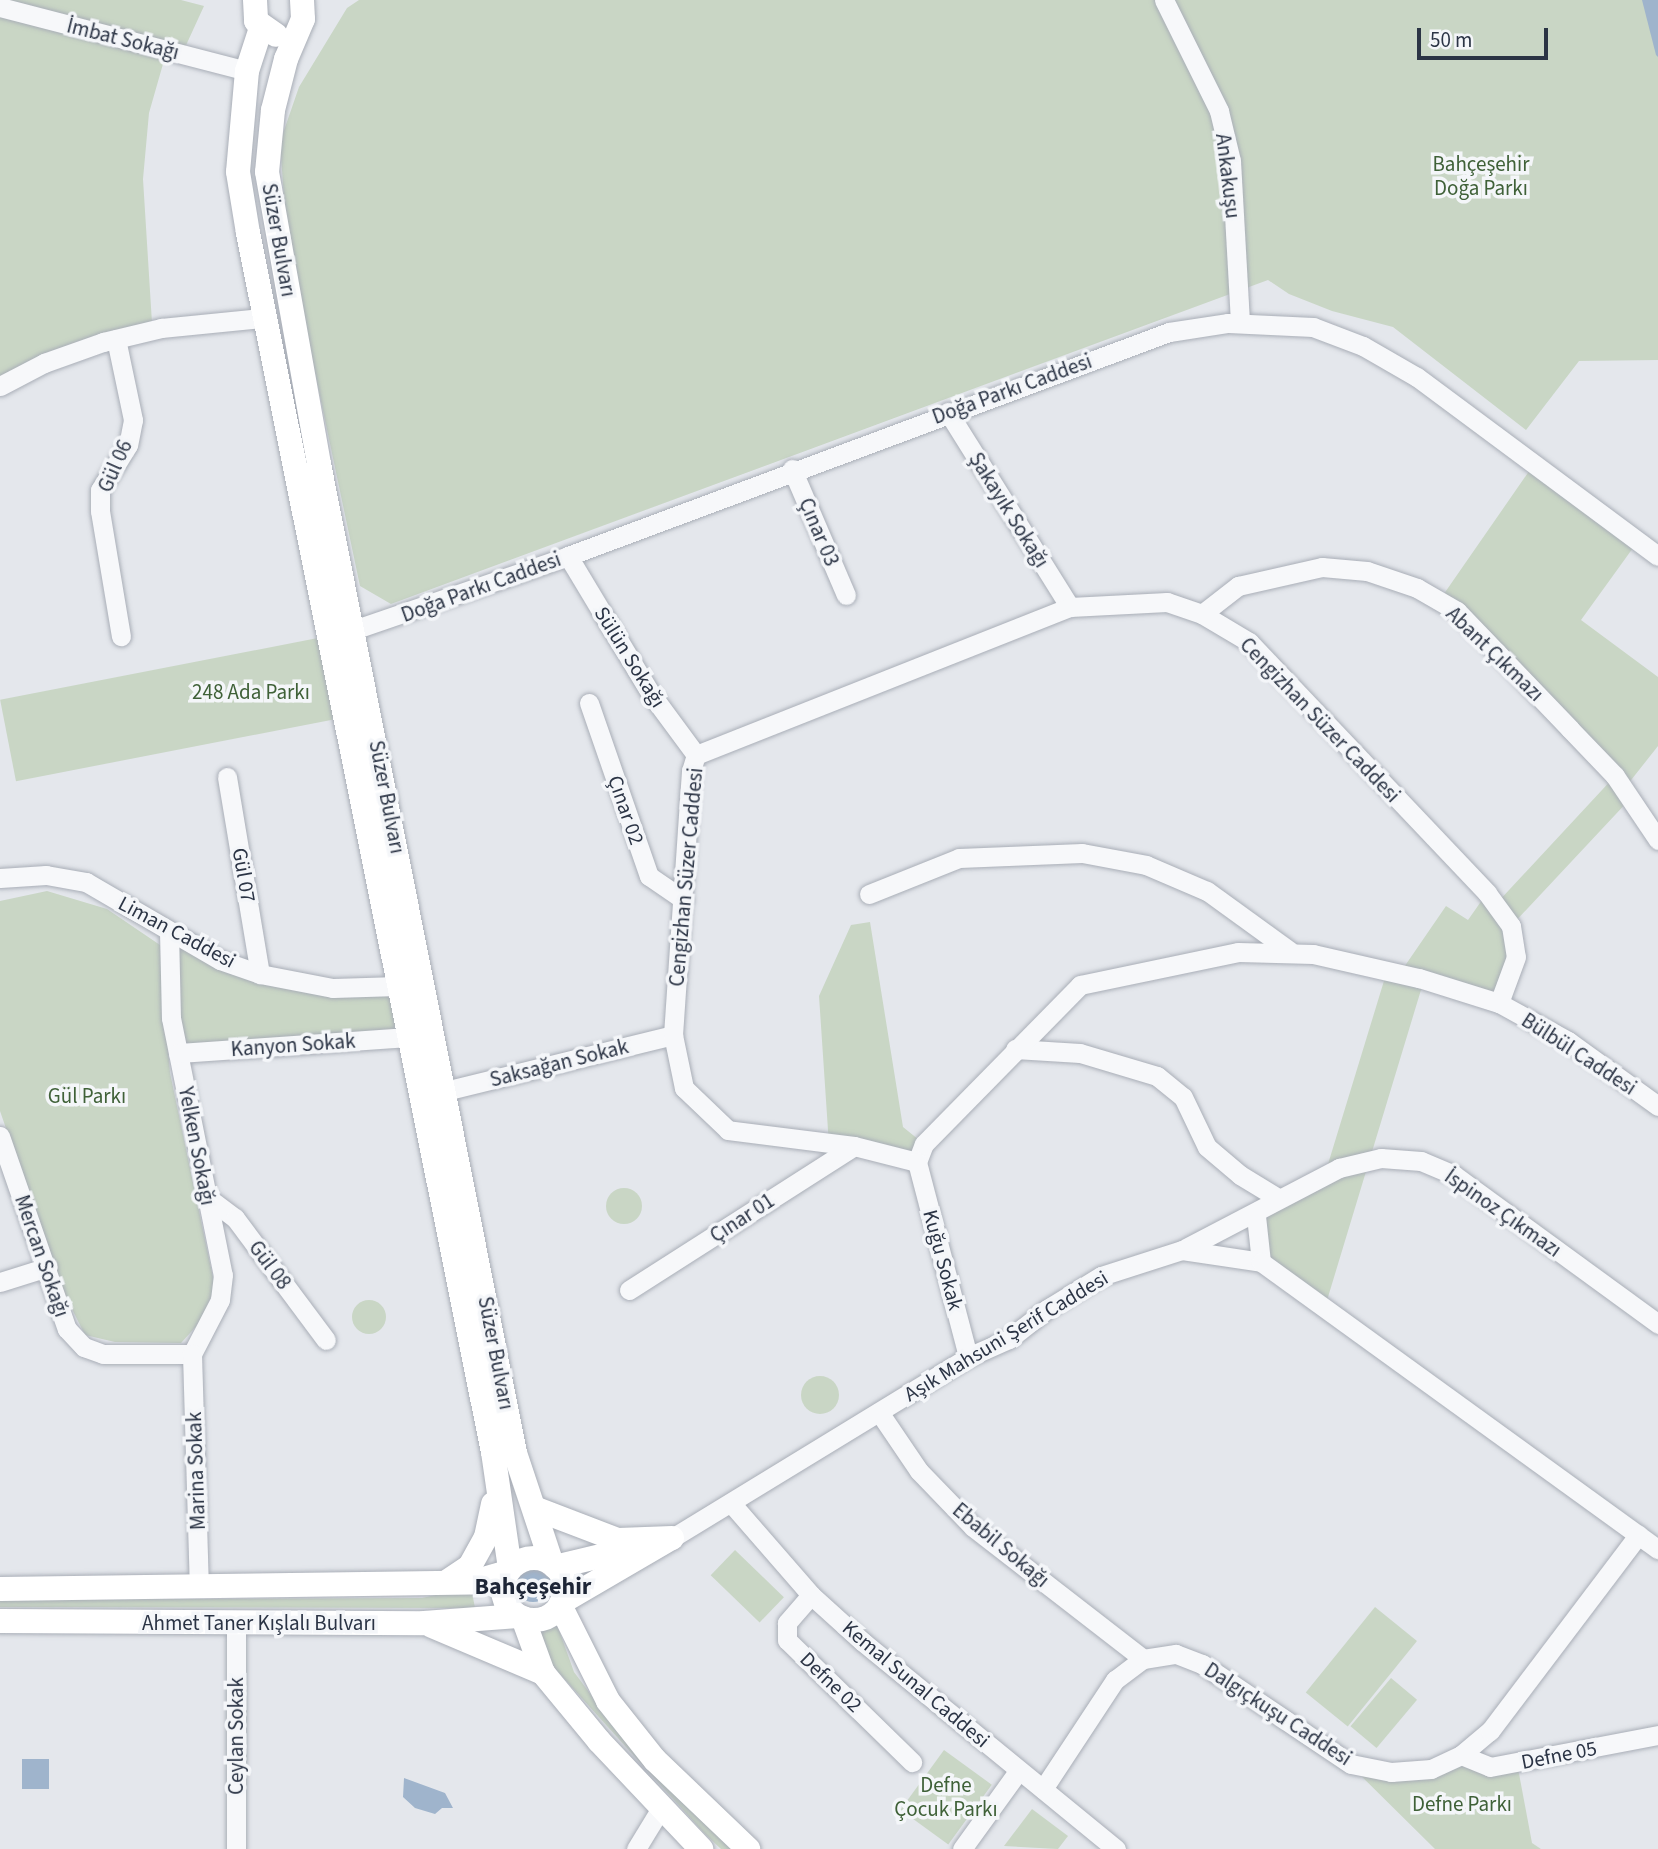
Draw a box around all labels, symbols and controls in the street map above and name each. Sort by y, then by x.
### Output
street label: İmbat Sokağı [64,13,182,65]
scale bar [1420,14,1551,58]
text: 50 m [1430,25,1472,55]
street label: Ankakuşu [1210,132,1246,220]
park label: Bahçeşehir Doğa Parkı [1433,151,1529,201]
street label: Süzer Bulvarı [257,181,301,299]
street label: Doğa Parkı Caddesi [929,348,1095,430]
street label: Gül 06 [92,436,138,496]
street label: Şakayık Sokağı [964,448,1054,572]
street label: Çınar 03 [793,494,845,570]
street label: Doğa Parkı Caddesi [398,546,564,628]
street label: Abant Çıkmazı [1441,601,1549,707]
street label: Sülün Sokağı [589,602,671,712]
street label: Cengizhan Süzer Caddesi [1235,632,1405,808]
park label: 248 Ada Parkı [192,679,310,705]
street label: Süzer Bulvarı [364,738,410,856]
street label: Cengizhan Süzer Caddesi [664,766,708,988]
street label: Çınar 02 [602,772,650,848]
street label: Gül 07 [227,846,261,904]
street label: Liman Caddesi [114,891,240,973]
street label: Bülbül Caddesi [1517,1007,1641,1101]
street label: Kanyon Sokak [230,1028,356,1062]
street label: Saksağan Sokak [487,1034,631,1092]
park label: Gül Parkı [48,1083,126,1109]
street label: Yelken Sokağı [173,1085,221,1207]
street label: İspinoz Çıkmazı [1440,1163,1566,1263]
street label: Çınar 01 [705,1188,779,1248]
street label: Mercan Sokağı [9,1192,75,1320]
street label: Kuğu Sokak [917,1207,969,1313]
street label: Gül 08 [243,1236,297,1294]
street label: Aşık Mahsuni Şerif Caddesi [899,1265,1113,1407]
street label: Süzer Bulvarı [473,1294,519,1412]
street label: Marina Sokak [181,1411,211,1531]
street label: Ebabil Sokağı [948,1497,1054,1593]
district label: Bahçeşehir [475,1573,591,1601]
street label: Ahmet Taner Kışlalı Bulvarı [142,1610,376,1636]
street label: Kemal Sunal Caddesi [837,1615,995,1753]
street label: Defne 02 [795,1646,867,1718]
street label: Dalgıçkuşu Caddesi [1200,1657,1356,1771]
street label: Ceylan Sokak [223,1677,249,1795]
street label: Defne 05 [1519,1735,1599,1775]
park label: Defne Çocuk Parkı [894,1772,998,1822]
park label: Defne Parkı [1412,1791,1512,1817]

